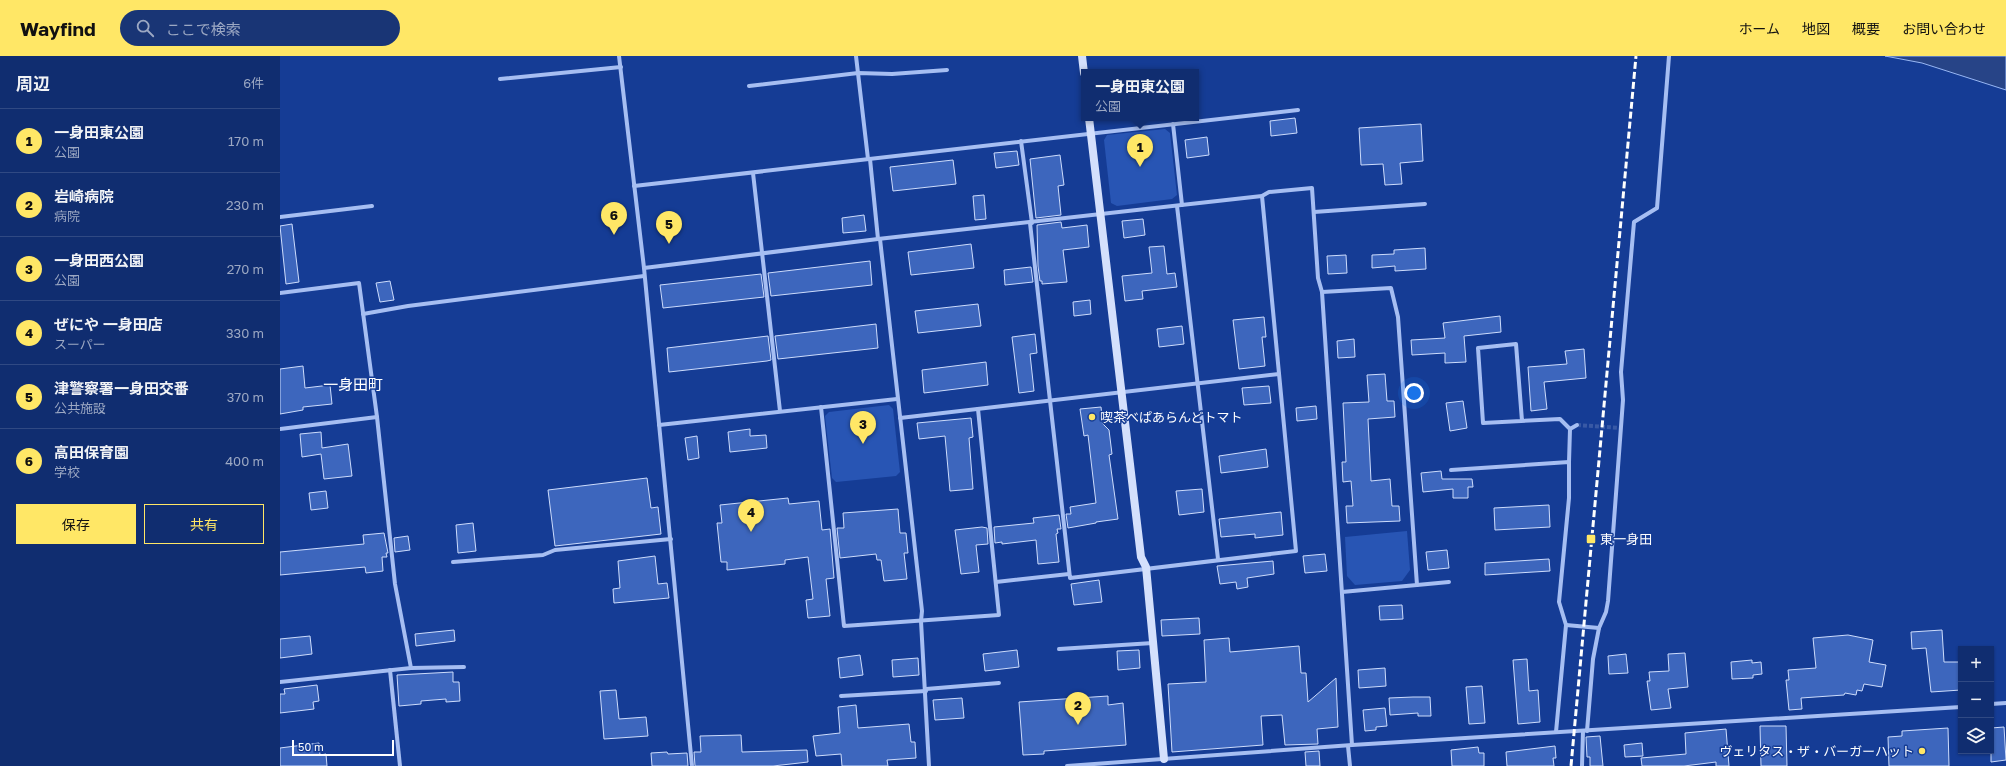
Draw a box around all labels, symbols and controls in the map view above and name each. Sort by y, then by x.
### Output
search box [120,10,400,46]
text: Wayfind [20,17,96,40]
icon: search [134,17,156,39]
text: ここで検索 [166,20,241,38]
text: ホーム [1738,20,1780,37]
text: 地図 [1802,20,1830,37]
text: 概要 [1852,20,1880,37]
text: お問い合わせ [1902,20,1986,37]
popup [1081,69,1199,121]
text: 周辺 [16,73,50,94]
text: 6件 [243,75,264,91]
text: 一身田東公園 [1095,77,1185,95]
text: 公園 [1095,98,1121,114]
text: 一身田東公園 [54,123,144,141]
text: 1 [26,133,32,149]
text: 170 m [228,133,264,149]
pin: 1 [1127,134,1153,167]
text: 公園 [54,144,80,160]
text: 岩崎病院 [54,187,114,205]
text: 2 [25,197,33,213]
text: 230 m [226,197,264,213]
pin: 6 [601,202,627,235]
text: 病院 [54,208,80,224]
pin: 5 [656,211,682,244]
text: 一身田西公園 [54,251,144,269]
text: 3 [25,261,33,277]
text: 270 m [227,261,264,277]
text: 公園 [54,272,80,288]
text: ぜにや 一身田店 [54,315,163,333]
text: 4 [25,325,33,341]
text: 330 m [226,325,264,341]
text: スーパー [54,336,106,352]
district label: 一身田町 [323,375,383,393]
text: 津警察署一身田交番 [54,379,189,397]
your location [1404,383,1424,403]
text: 5 [25,389,33,405]
text: 370 m [227,389,264,405]
text: 公共施設 [54,400,106,416]
place label: 喫茶べぱあらんどトマト [1100,409,1243,425]
pin: 3 [850,411,876,444]
marker: 喫茶べぱあらんどトマト [1087,412,1097,422]
text: 高田保育園 [54,443,129,461]
text: 6 [25,453,33,469]
text: 400 m [225,453,264,469]
text: 学校 [54,464,80,480]
pin: 4 [738,499,764,532]
button: 保存 [16,504,136,544]
button: 共有 [144,504,264,544]
place label: 東一身田 [1600,531,1652,547]
marker: 東一身田 [1585,533,1597,545]
map controls [1958,646,1994,754]
button: + [1958,646,1994,682]
button: − [1958,682,1994,718]
pin: 2 [1065,692,1091,725]
button: layers [1958,718,1994,754]
scale bar [292,738,394,757]
text: 50 m [298,740,324,753]
place label: ヴェリタス・ザ・バーガーハット [1719,743,1914,759]
marker: ヴェリタス・ザ・バーガーハット [1917,746,1927,756]

